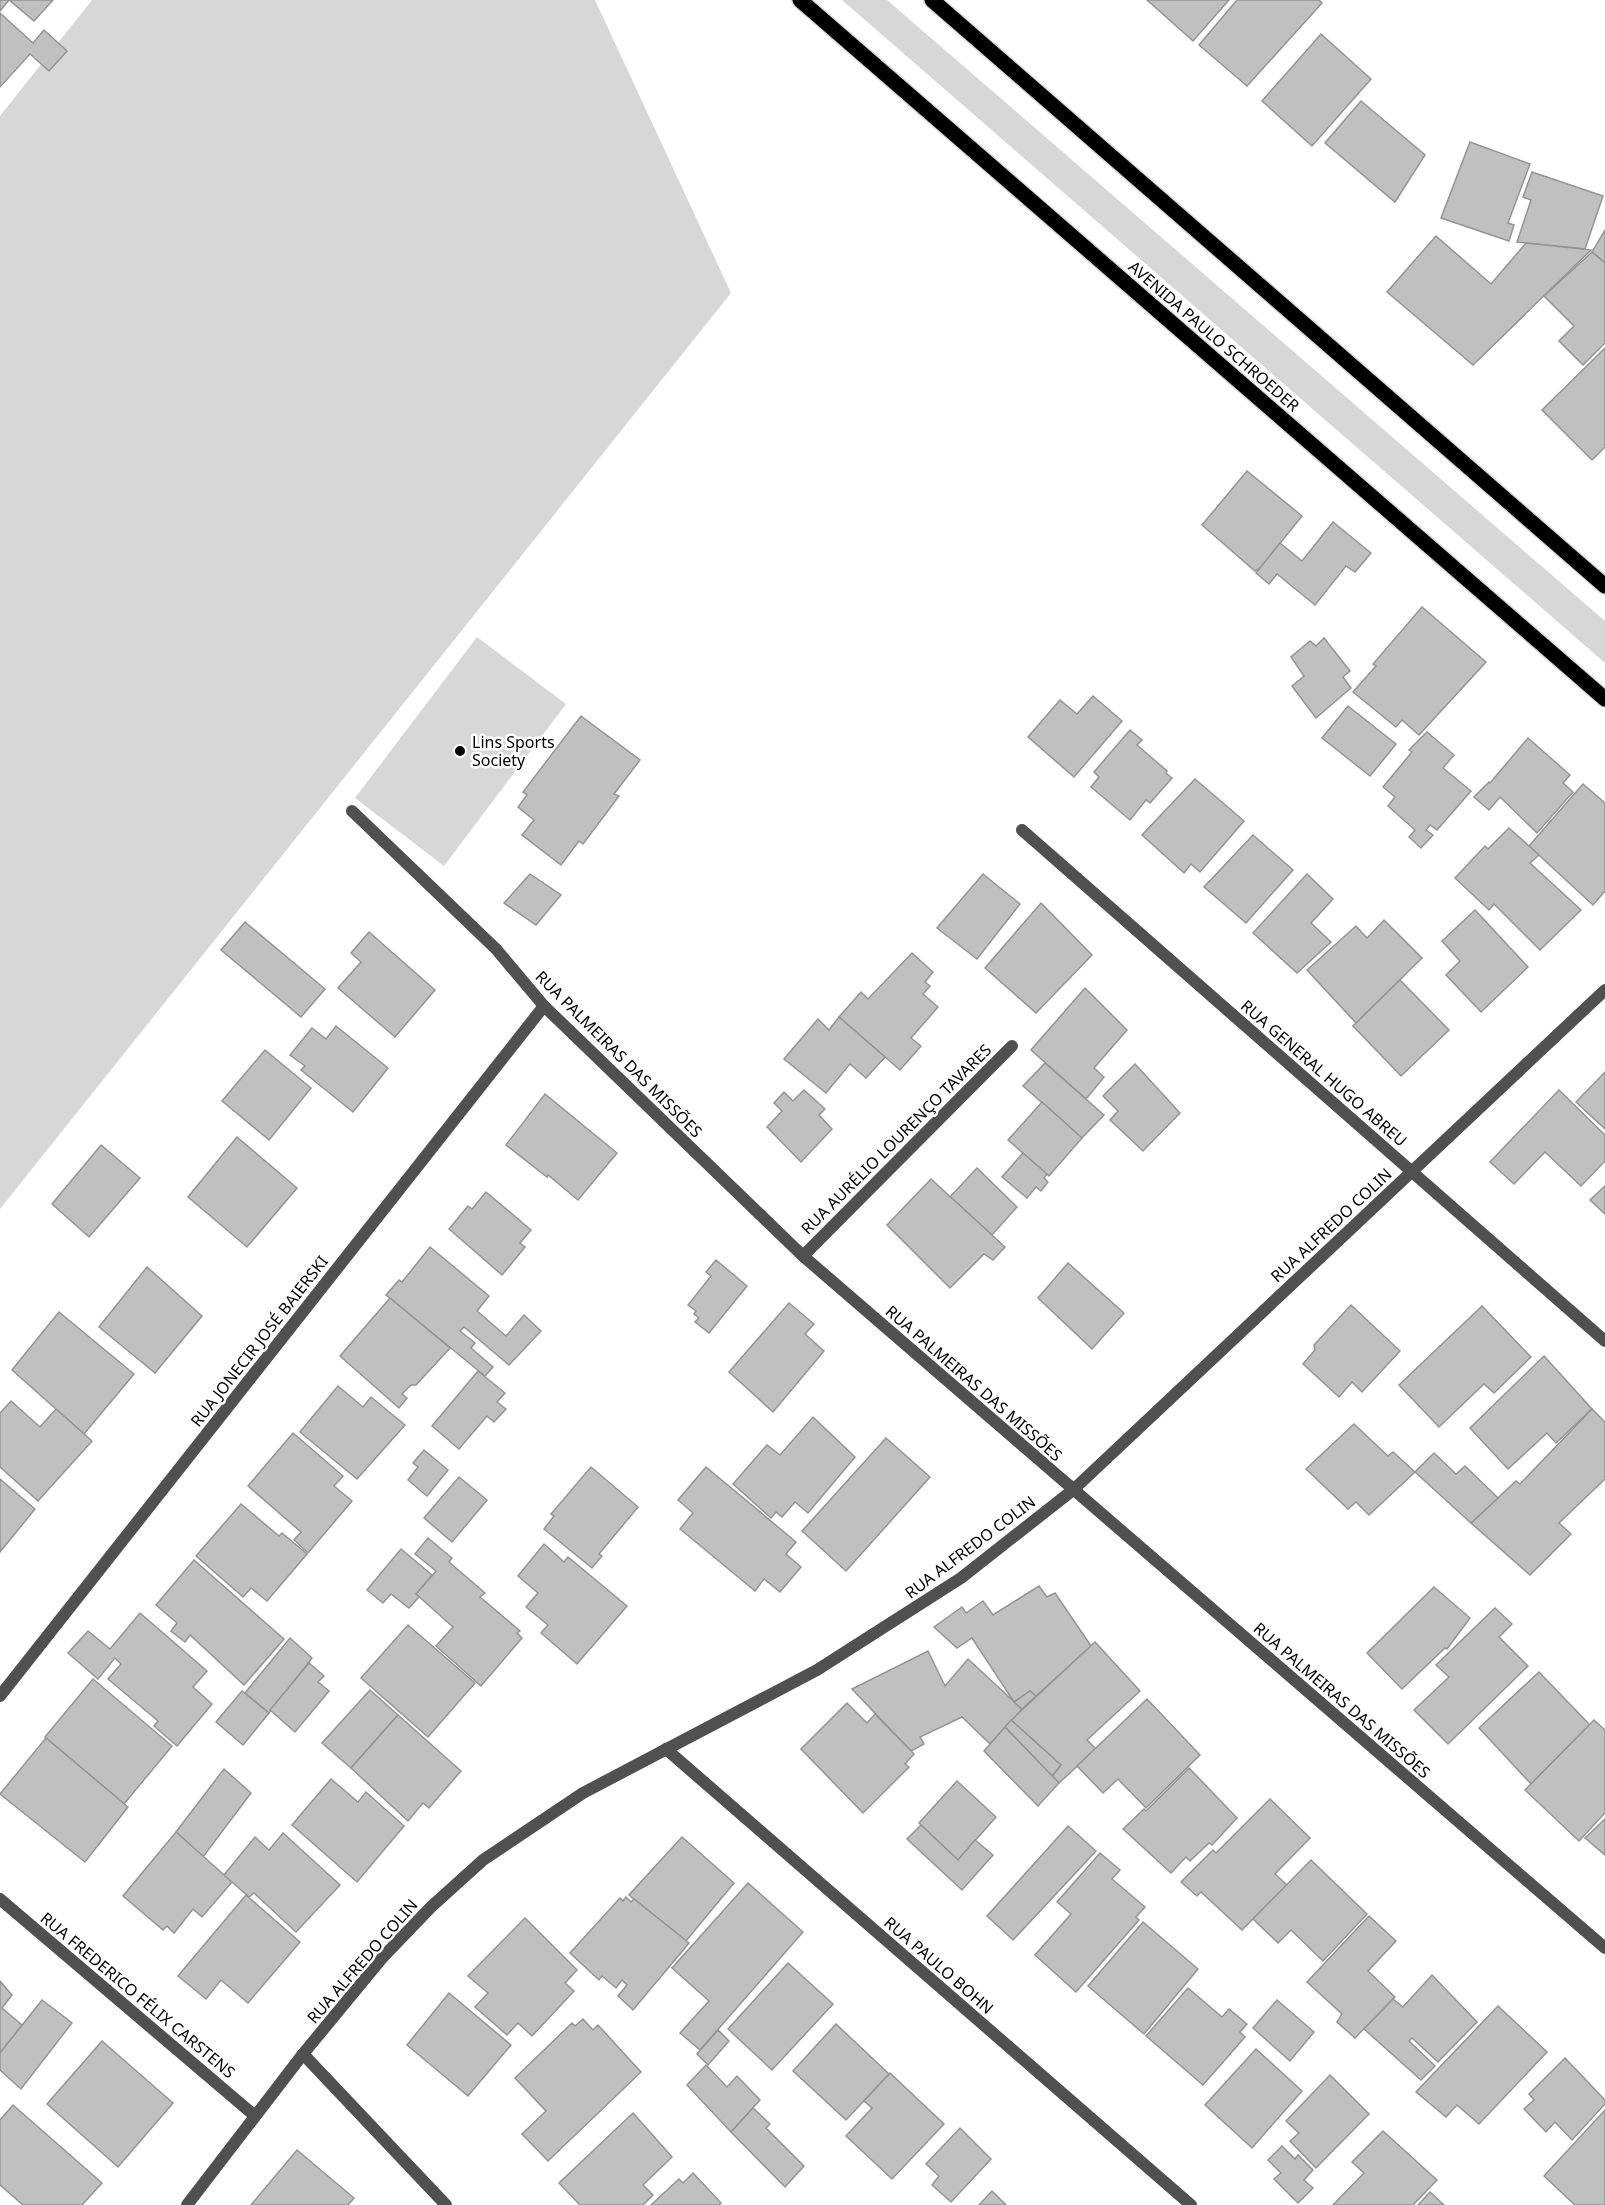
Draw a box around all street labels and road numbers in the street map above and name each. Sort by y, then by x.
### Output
street label: AVENIDA PAULO SCHROEDER [1124,256,1304,416]
street label: RUA PALMEIRAS DAS MISSÕES [531,966,707,1142]
street label: RUA GENERAL HUGO ABREU [1236,995,1412,1151]
street label: RUA AURÉLIO LOURENÇO TAVARES [796,1039,996,1239]
street label: RUA ALFREDO COLIN [1266,1163,1396,1287]
street label: RUA JONECIR JOSÉ BAIERSKI [185,1251,333,1431]
street label: RUA PALMEIRAS DAS MISSÕES [881,1300,1067,1466]
street label: RUA ALFREDO COLIN [900,1491,1040,1603]
street label: RUA PALMEIRAS DAS MISSÕES [1249,1617,1435,1783]
street label: RUA ALFREDO COLIN [302,1894,422,2028]
street label: RUA FREDERICO FÉLIX CARSTENS [36,1907,240,2083]
street label: RUA PAULO BOHN [880,1911,998,2019]

